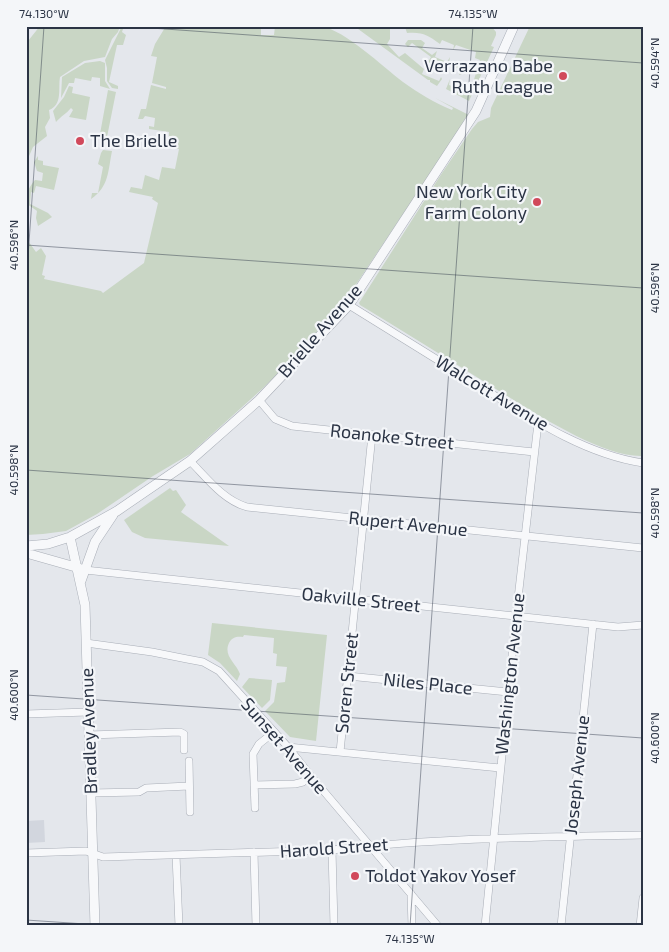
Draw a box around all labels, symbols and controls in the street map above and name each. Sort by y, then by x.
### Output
text: 74.130°W [19,6,69,20]
text: 74.135°W [448,6,498,20]
text: 40.594°N [647,38,661,88]
place label: Verrazano Babe Ruth League [424,54,553,97]
marker: Verrazano Babe Ruth League [557,70,569,82]
place label: The Brielle [90,129,177,151]
marker: The Brielle [74,135,86,147]
place label: New York City Farm Colony [416,180,527,223]
marker: New York City Farm Colony [531,196,543,208]
text: 40.596°N [6,220,20,270]
text: 40.596°N [647,263,661,313]
street label: Brielle Avenue [273,279,366,382]
street label: Walcott Avenue [432,350,553,435]
street label: Roanoke Street [329,419,455,453]
text: 40.598°N [6,445,20,495]
text: 40.598°N [647,488,661,538]
street label: Rupert Avenue [348,506,469,540]
street label: Oakville Street [301,582,422,616]
street label: Washington Avenue [490,592,528,756]
street label: Soren Street [330,631,362,735]
street label: Bradley Avenue [75,667,101,795]
street label: Niles Place [382,667,474,699]
text: 40.600°N [6,669,20,721]
street label: Sunset Avenue [237,693,333,798]
text: 40.600°N [647,712,661,764]
street label: Joseph Avenue [559,714,593,836]
street label: Harold Street [279,832,389,862]
place label: Toldot Yakov Yosef [365,864,517,886]
marker: Toldot Yakov Yosef [349,870,361,882]
text: 74.135°W [385,931,435,945]

